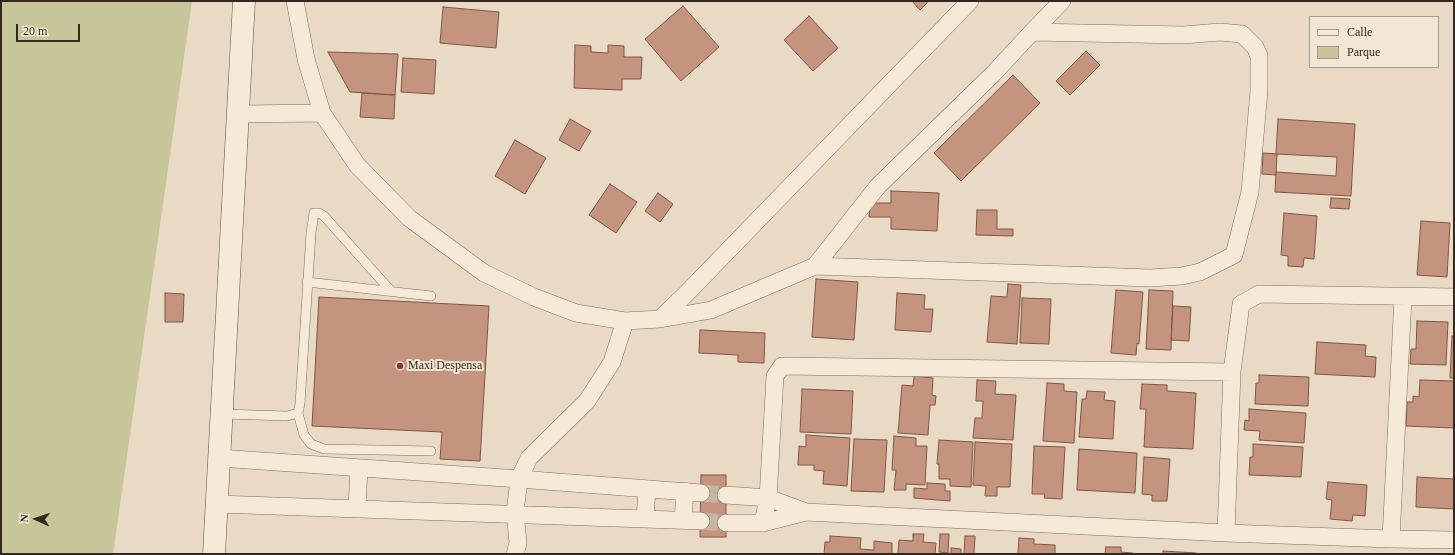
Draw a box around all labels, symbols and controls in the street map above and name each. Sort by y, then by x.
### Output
scale bar [18,16,82,42]
legend [1309,16,1439,68]
text: 20 m [23,24,47,38]
text: Calle [1347,25,1372,39]
text: Parque [1347,45,1380,59]
place label: Maxi Despensa [408,359,482,373]
marker: Maxi Despensa [395,361,405,371]
north arrow [16,499,56,539]
text: N [18,514,30,523]

